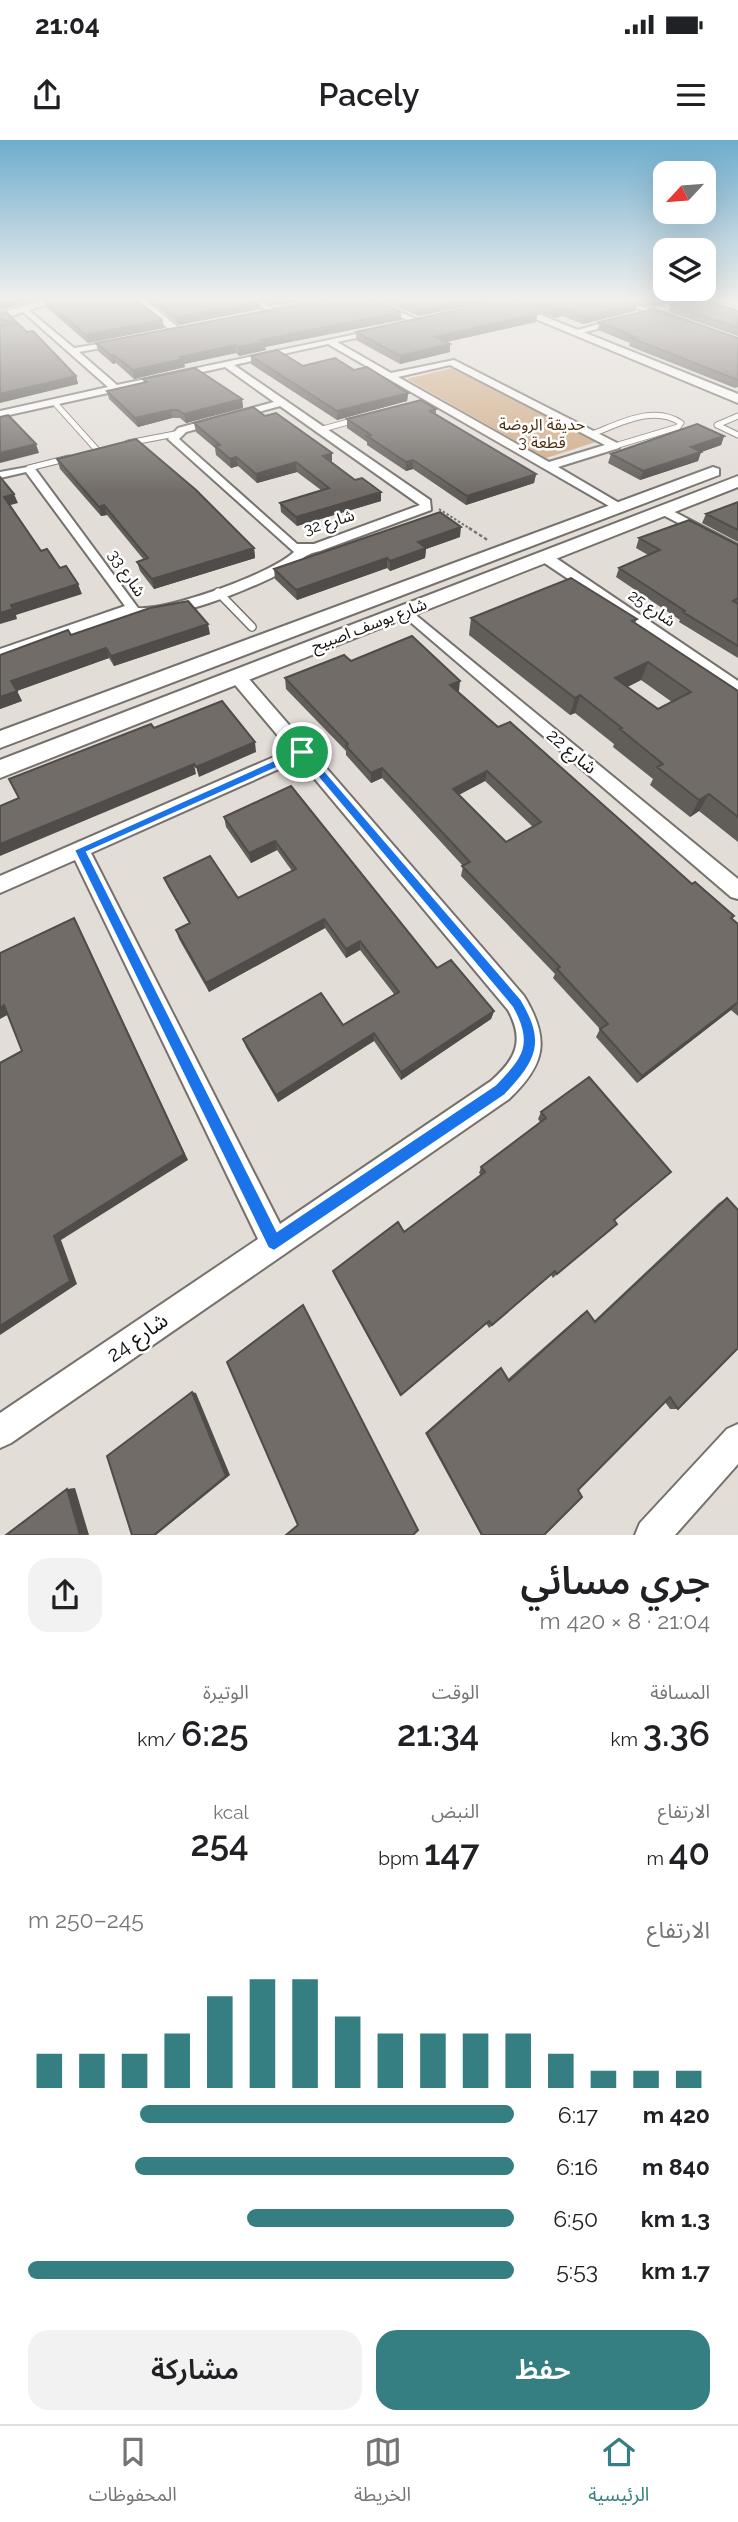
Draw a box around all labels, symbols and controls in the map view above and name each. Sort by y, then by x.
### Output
text: 21:04 [35,10,100,40]
icon: share [28,76,66,114]
text: Pacely [319,76,420,113]
icon: menu [672,76,710,114]
north arrow [653,161,716,224]
map controls [653,161,716,301]
button: layers [653,238,716,301]
park label: حديقة الروضة قطعة 3 [499,415,585,452]
street label: شارع 32 [301,505,358,542]
street label: شارع 33 [102,546,150,602]
street label: شارع 25 [623,585,679,633]
street label: شارع يوسف اصبيح [309,594,430,659]
pin [272,722,332,782]
street label: شارع 22 [540,724,601,781]
icon: arrive [283,733,321,771]
street label: شارع 24 [102,1307,174,1369]
button: share [28,1558,102,1632]
text: جري مسائي [520,1558,710,1603]
text: 21:04 · 8 × 420 m [540,1607,710,1634]
text: الوتيرة [203,1681,249,1703]
text: الوقت [432,1681,479,1703]
text: المسافة [650,1681,710,1703]
text: 6:25 [181,1713,249,1754]
text: 21:34 [397,1713,479,1754]
text: 3.36 [643,1713,710,1754]
text: /km [137,1728,181,1750]
text: km [610,1728,643,1750]
text: النبض [431,1800,479,1822]
text: الارتفاع [658,1800,710,1822]
text: kcal [213,1801,249,1823]
text: 254 [190,1823,249,1864]
text: 147 [424,1832,479,1873]
text: 40 [669,1832,710,1873]
text: bpm [378,1847,424,1869]
text: m [646,1847,669,1869]
text: 245–250 m [28,1906,144,1933]
text: الارتفاع [647,1916,710,1943]
text: 6:17 [558,2101,598,2128]
text: 420 m [643,2101,710,2128]
text: 6:16 [556,2153,598,2180]
text: 840 m [642,2153,710,2180]
text: 6:50 [553,2205,598,2232]
text: 1.3 km [641,2205,710,2232]
text: 5:53 [556,2257,598,2284]
text: 1.7 km [641,2257,710,2284]
button: مشاركة [28,2330,362,2410]
button: حفظ [376,2330,710,2410]
tab: المحفوظات [89,2433,177,2515]
tab: الخريطة [354,2433,411,2515]
tab: الرئيسية [588,2433,649,2515]

